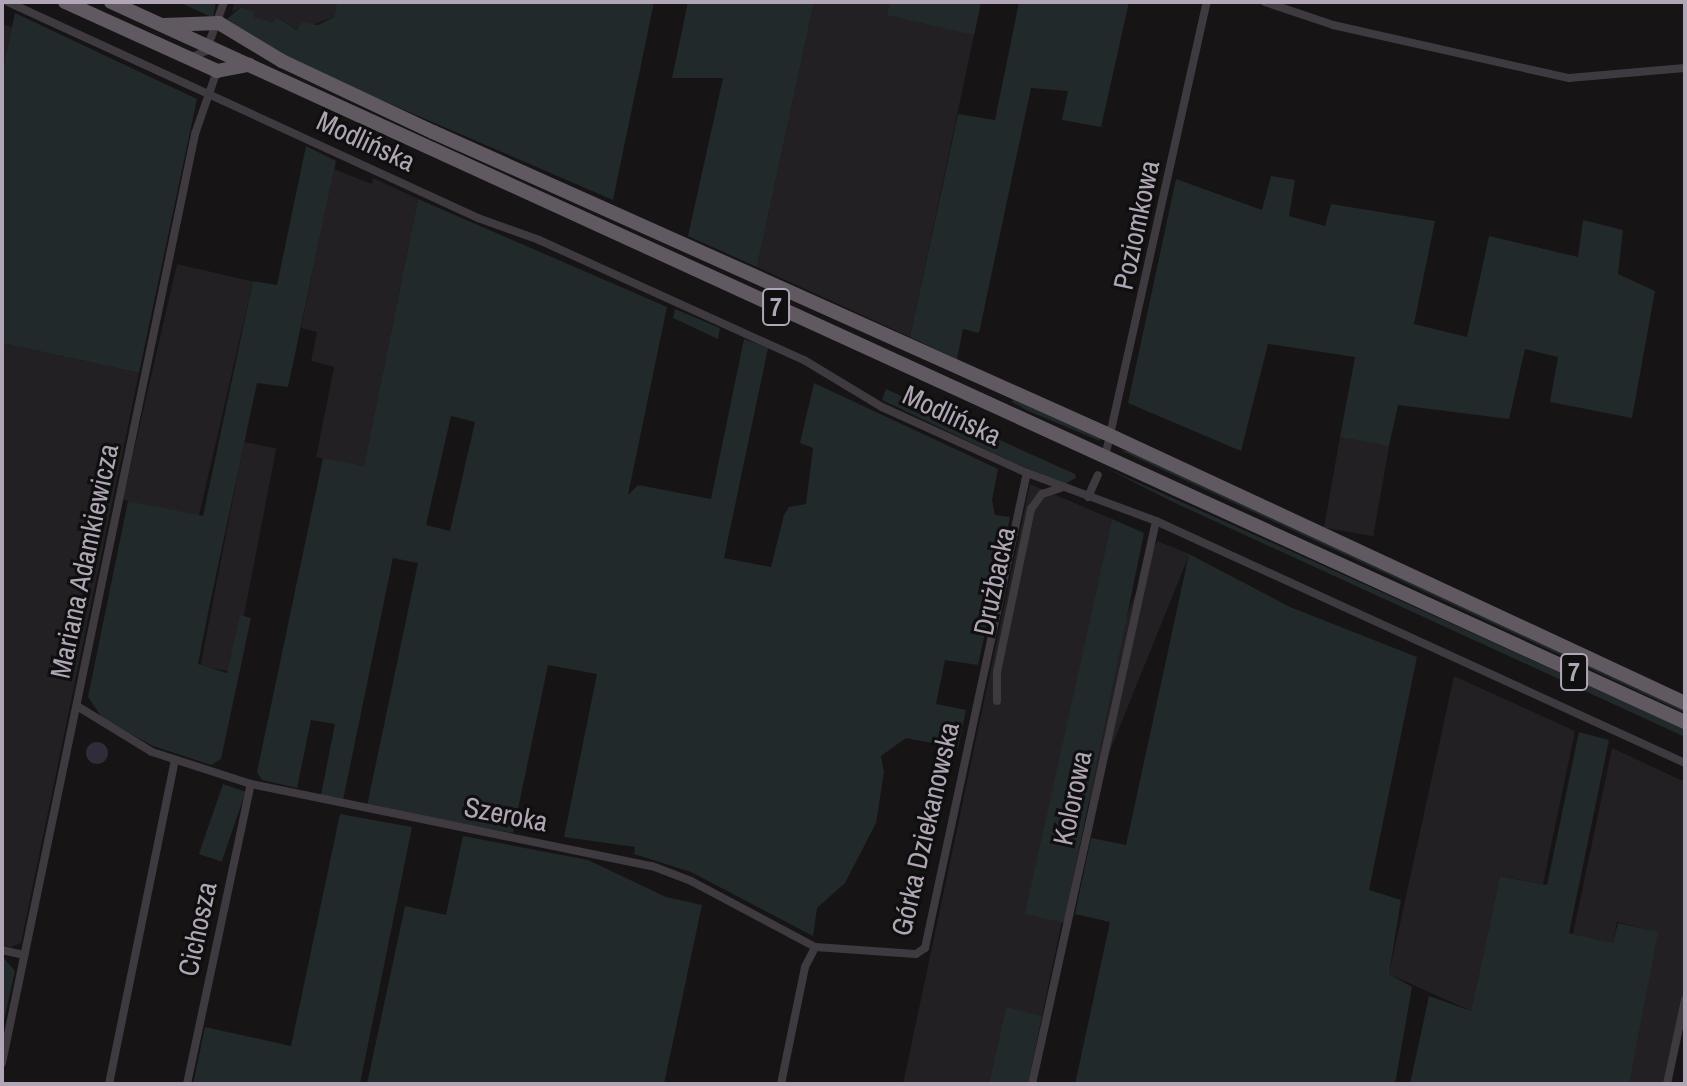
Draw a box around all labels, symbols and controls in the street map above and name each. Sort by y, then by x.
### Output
street label: Modlińska [311,104,421,178]
street label: Poziomkowa [1106,157,1166,293]
road number: 7 [762,285,790,329]
street label: Modlińska [897,378,1007,452]
street label: Mariana Adamkiewicza [43,440,125,682]
street label: Drużbacka [966,524,1022,638]
road number: 7 [1560,650,1588,694]
street label: Górka Dziekanowska [884,719,966,939]
street label: Kolorowa [1046,748,1098,848]
street label: Szeroka [461,789,551,839]
street label: Cichosza [171,879,223,979]

